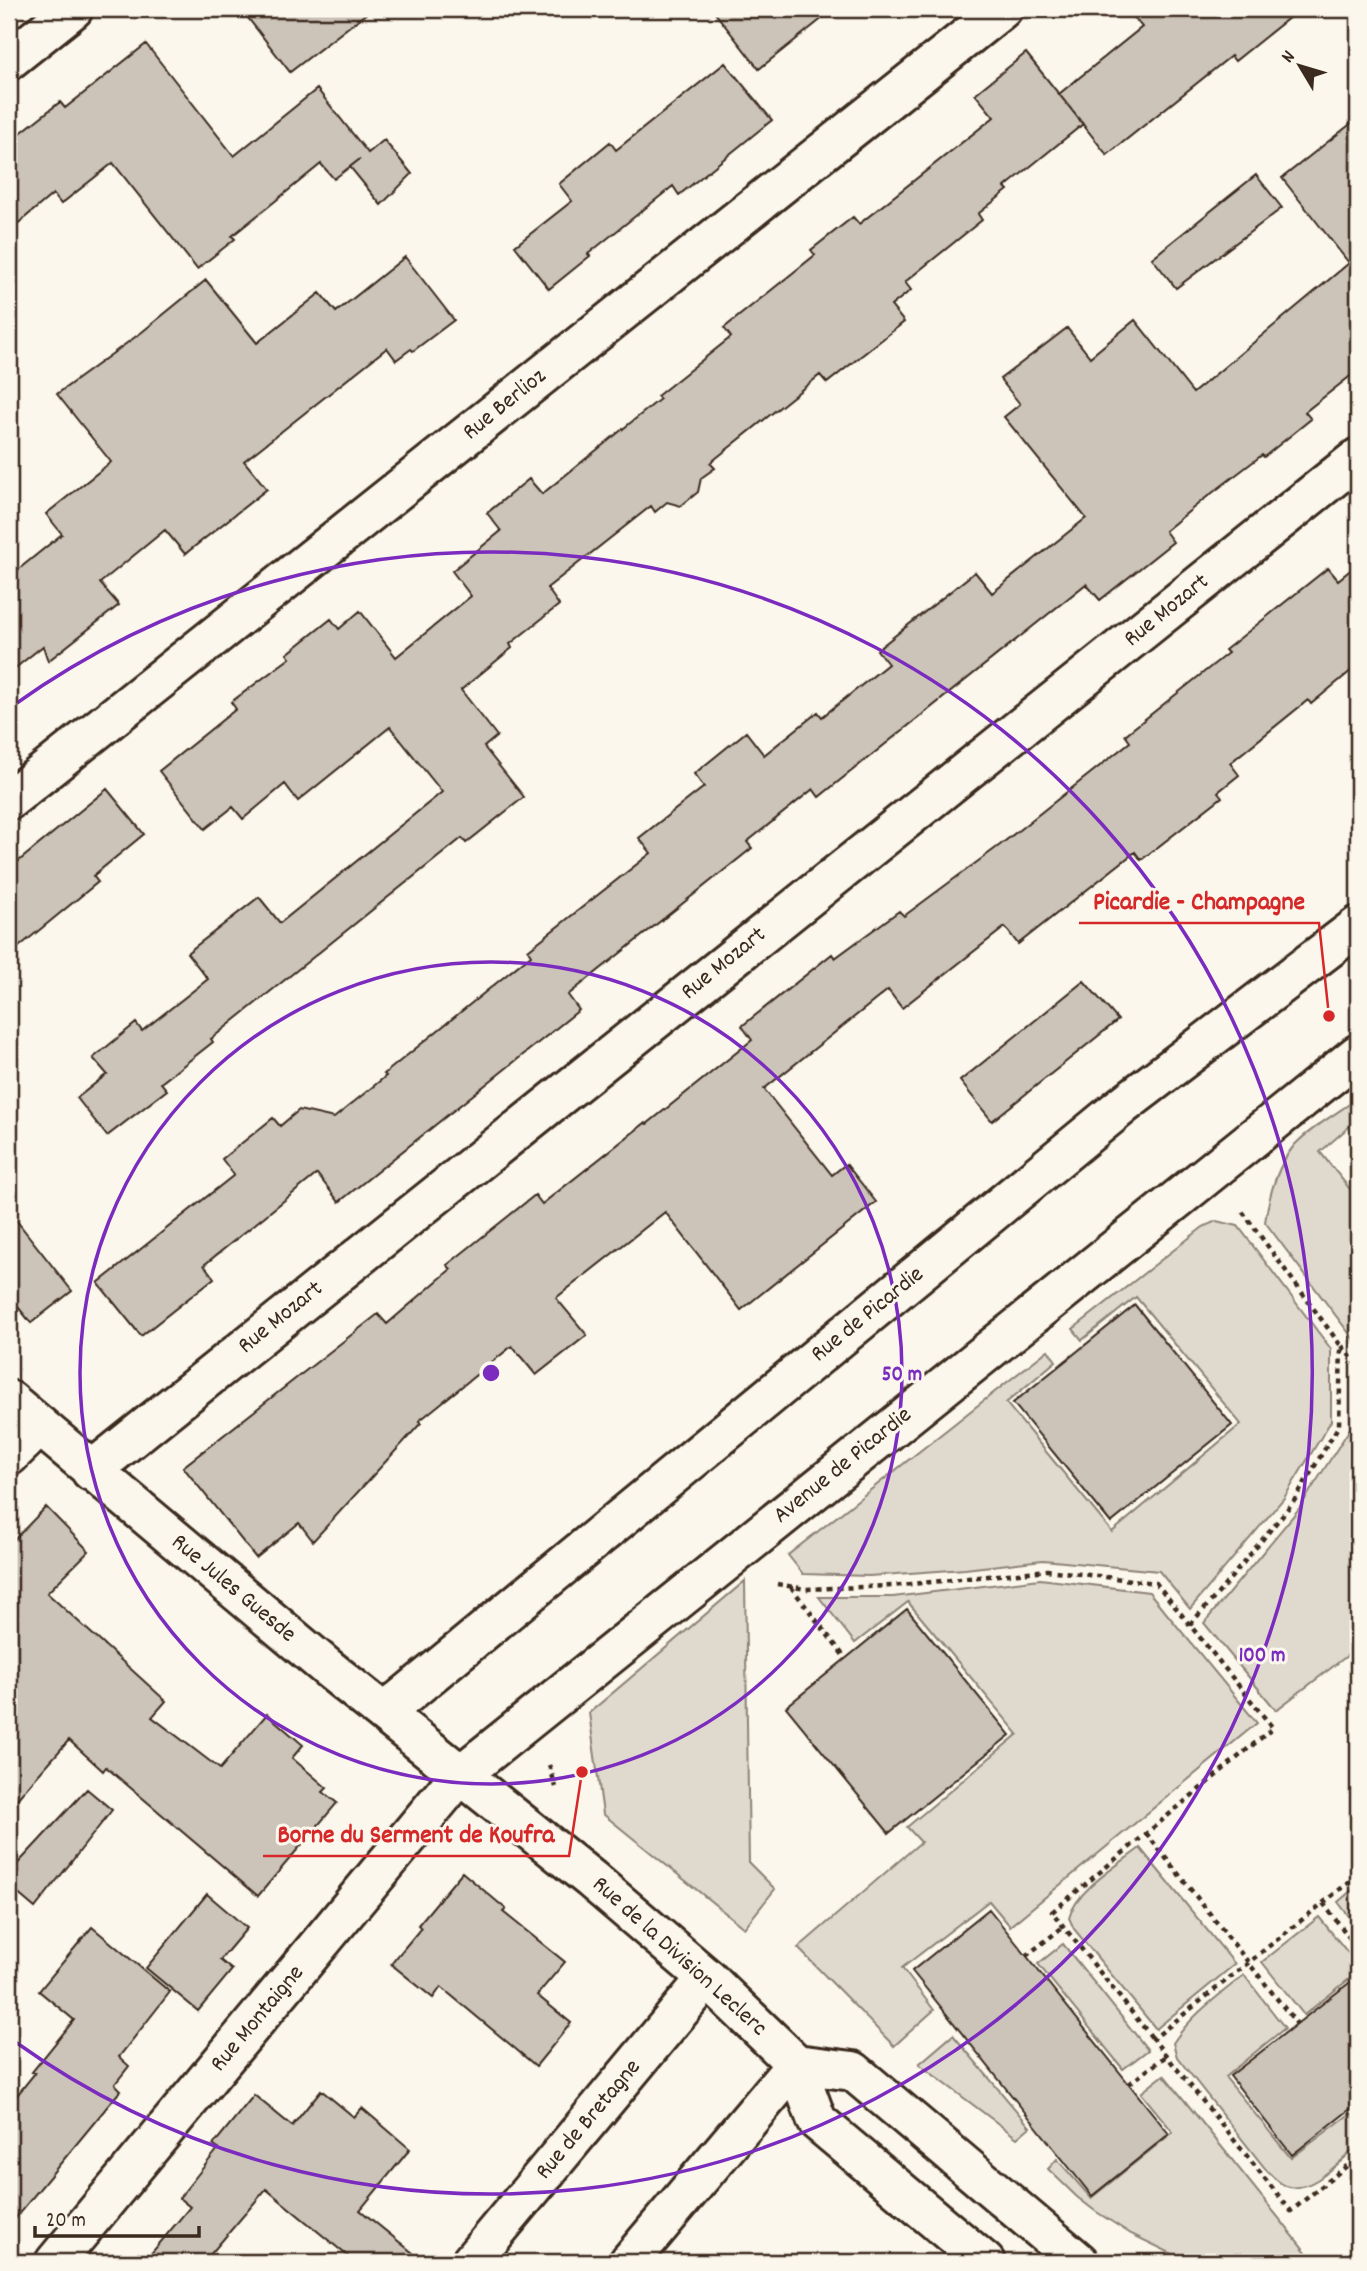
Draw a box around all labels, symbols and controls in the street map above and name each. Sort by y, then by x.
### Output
north arrow [1266,32,1336,102]
text: N [1276,46,1303,70]
street label: Rue Berlioz [456,361,554,449]
street label: Rue Mozart [1117,566,1217,656]
callout: Picardie - Champagne [1079,876,1319,923]
text: Picardie - Champagne [1093,885,1305,922]
street label: Rue Mozart [674,919,774,1009]
street label: Rue de Picardie [804,1259,932,1371]
street label: Rue Mozart [231,1273,331,1363]
centre of rings [479,1361,503,1385]
text: 50 m [882,1361,922,1391]
street label: Avenue de Picardie [766,1399,920,1533]
street label: Rue Jules Guesde [163,1526,303,1652]
text: 100 m [1239,1642,1285,1672]
callout: Borne du Serment de Koufra [263,1809,569,1856]
text: Borne du Serment de Koufra [277,1818,555,1855]
street label: Rue de la Division Leclerc [584,1869,774,2045]
street label: Rue Montaigne [203,1958,313,2080]
street label: Rue de Bretagne [528,2052,650,2188]
scale bar [35,2194,200,2238]
text: 20 m [46,2207,86,2237]

